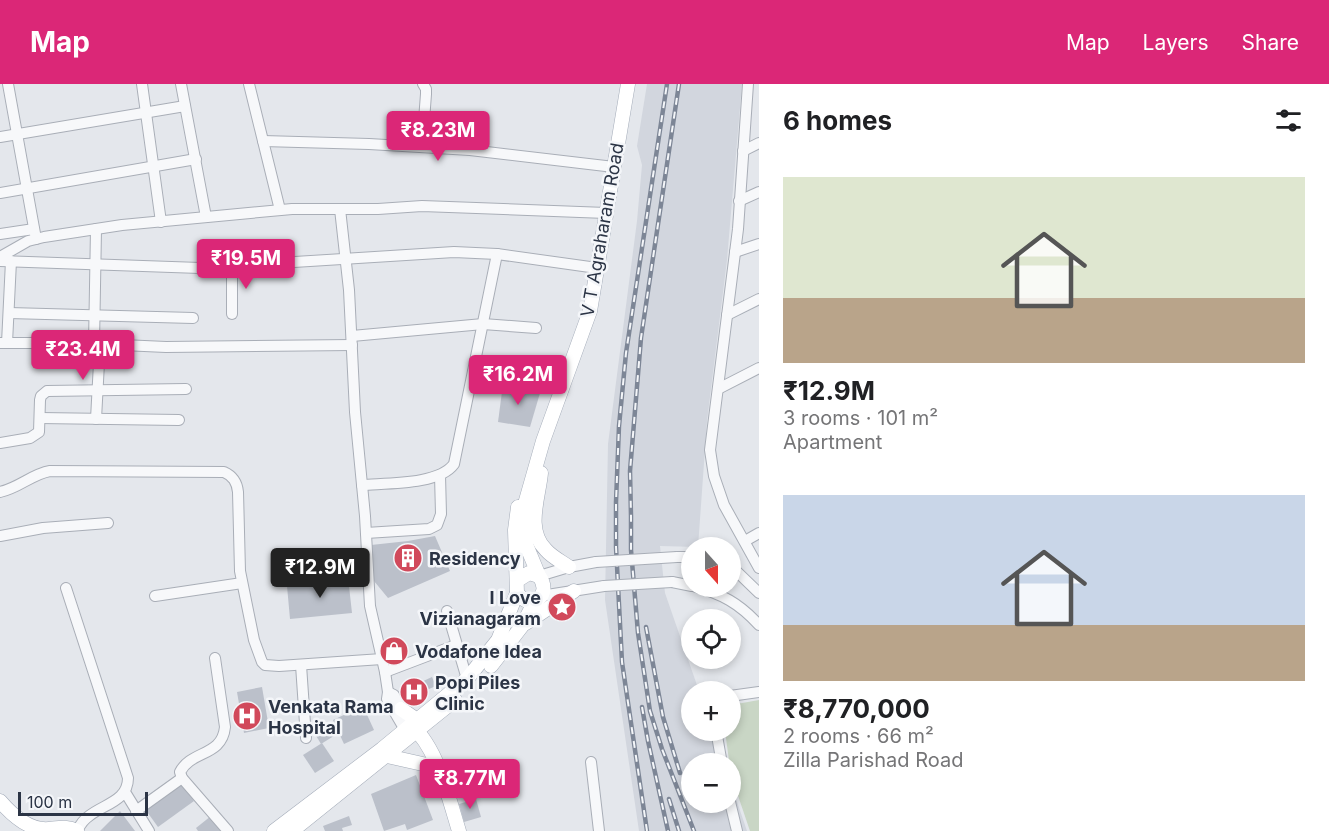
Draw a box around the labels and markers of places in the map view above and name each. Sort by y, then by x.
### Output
pin: ₹8.23M [389,111,487,162]
pin: ₹19.5M [197,239,295,290]
pin: ₹23.4M [34,330,132,381]
pin: ₹16.2M [469,355,567,406]
building icon: Residency [392,542,424,574]
pin: ₹12.9M [271,548,369,599]
place label: Residency [429,548,521,569]
place label: I Love Vizianagaram [420,587,541,629]
place icon: I Love Vizianagaram [546,591,578,623]
shop icon: Vodafone Idea [378,635,410,667]
place label: Vodafone Idea [415,641,542,662]
place label: Popi Piles Clinic [435,672,520,714]
hospital icon: Popi Piles Clinic [398,676,430,708]
place label: Venkata Rama Hospital [268,696,394,738]
hospital icon: Venkata Rama Hospital [231,700,263,732]
pin: ₹8.77M [421,759,519,810]

